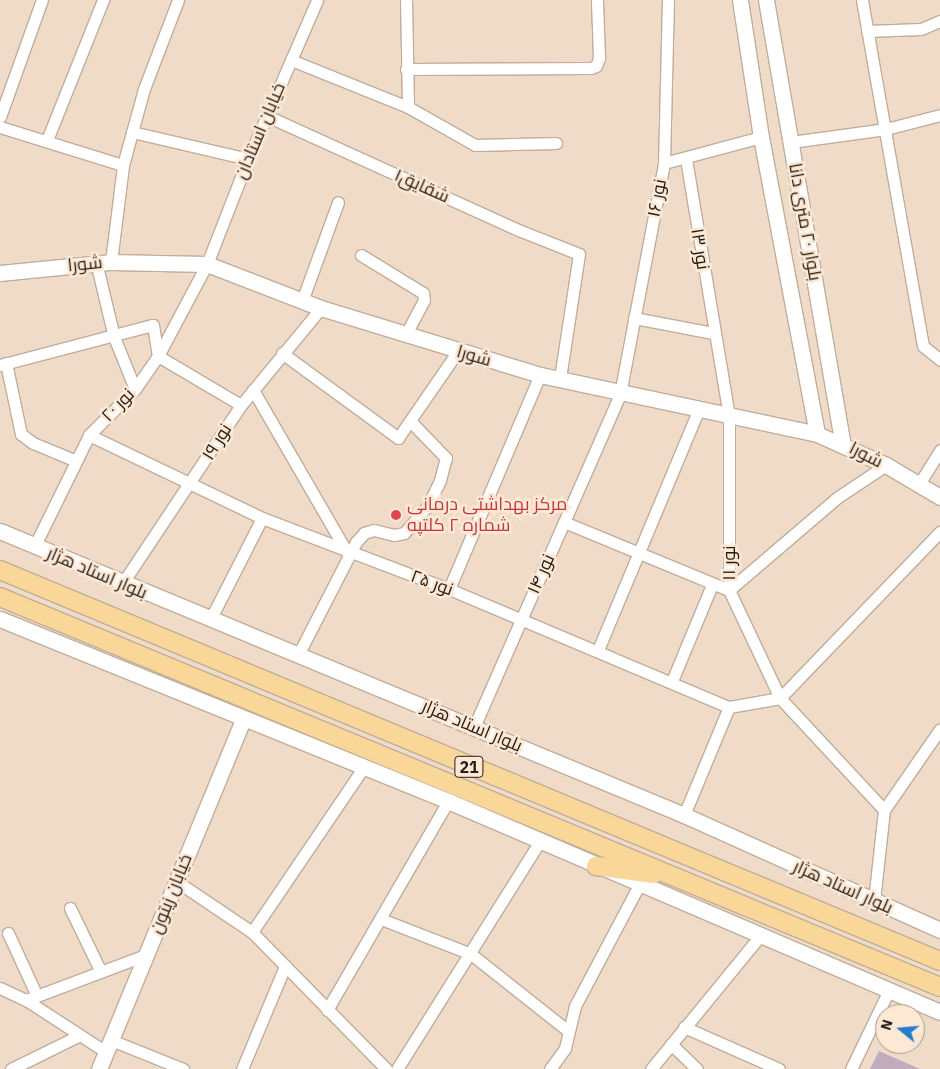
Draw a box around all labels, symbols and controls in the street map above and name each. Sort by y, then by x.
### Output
street label: خیابان استادان [230,79,290,183]
street label: بلوار ۲۰ متری دانا [784,161,826,283]
street label: شقایق۱ [391,164,453,208]
street label: نور ۱۶ [643,177,671,219]
street label: نور ۱۳ [686,227,714,271]
street label: شورا [67,251,103,277]
street label: شورا [454,341,494,371]
street label: نور ۲۰ [97,384,139,426]
street label: نور ۱۹ [197,420,237,464]
street label: شورا [846,437,886,473]
place label: مرکز بهداشتی درمانی شماره ۲ کلتپه [407,494,567,536]
marker: مرکز بهداشتی درمانی شماره ۲ کلتپه [389,508,403,522]
street label: بلوار استاد هژار [43,542,151,604]
street label: نور ۱۱ [718,545,740,581]
street label: نور ۱۴ [523,551,559,597]
street label: نور ۲۵ [408,565,456,601]
street label: بلوار استاد هژار [418,695,526,757]
road number: 21 [454,754,484,780]
street label: خیابان زیتون [145,851,197,937]
street label: بلوار استاد هژار [790,855,896,919]
north arrow [875,1004,925,1054]
text: N [877,1017,897,1032]

